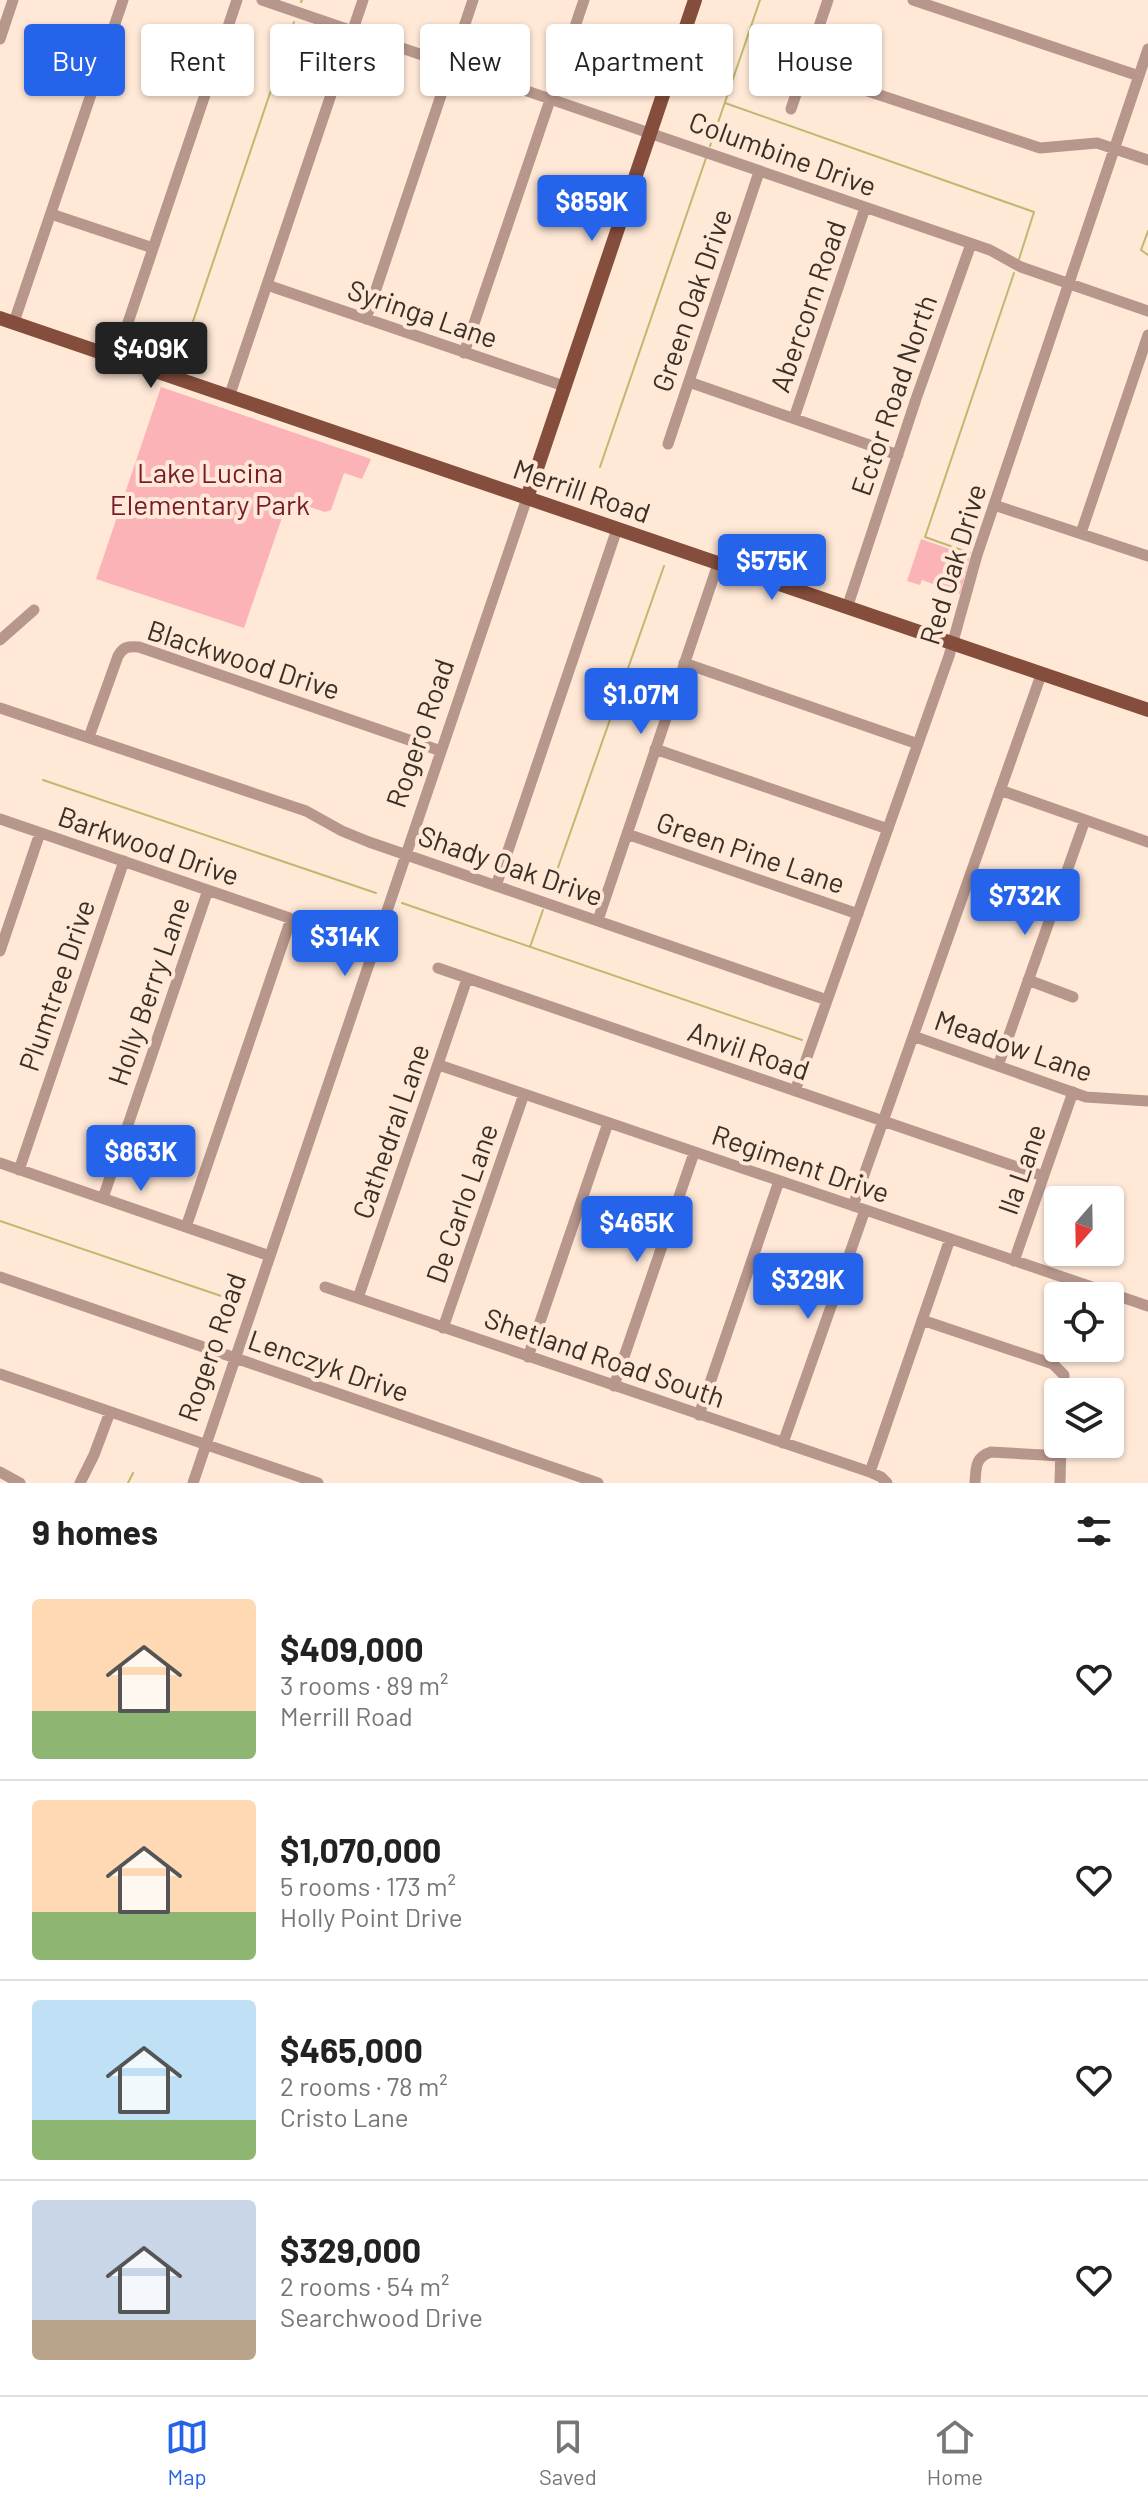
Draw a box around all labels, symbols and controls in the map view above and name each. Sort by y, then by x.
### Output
chip: Buy [24,24,125,96]
chip: Rent [141,24,254,96]
chip: Filters [270,24,404,96]
chip: New [420,24,530,96]
chip: Apartment [546,24,733,96]
chip: House [749,24,882,96]
street label: Columbine Drive [685,103,881,203]
pin: $859K [536,175,648,243]
text: $859K [555,185,629,216]
street label: Green Oak Drive [644,204,738,396]
street label: Abercorn Road [762,216,852,396]
street label: Syringa Lane [343,271,503,355]
street label: Ector Road North [843,290,943,500]
pin: $409K [95,322,207,390]
text: $409K [113,332,189,363]
street label: Merrill Road [509,451,655,529]
park label: Lake Lucina Elementary Park [110,455,310,521]
street label: Red Oak Drive [911,479,993,649]
pin: $575K [716,534,828,602]
text: $575K [736,544,808,575]
street label: Blackwood Drive [143,612,345,706]
street label: Rogero Road [378,654,460,812]
pin: $1.07M [576,668,706,736]
text: $1.07M [603,678,679,709]
street label: Barkwood Drive [54,798,244,892]
street label: Green Pine Lane [652,804,850,900]
street label: Shady Oak Drive [414,817,608,913]
pin: $732K [969,869,1081,937]
text: $732K [989,879,1061,910]
street label: Holly Berry Lane [100,892,196,1090]
street label: Plumtree Drive [11,895,101,1075]
pin: $314K [289,910,401,978]
text: $314K [310,920,380,951]
street label: Meadow Lane [930,1002,1098,1088]
street label: Anvil Road [684,1013,814,1087]
street label: Cathedral Lane [344,1039,436,1223]
street label: Regiment Drive [708,1117,894,1209]
street label: De Carlo Lane [418,1119,504,1287]
street label: Ila Lane [990,1119,1052,1219]
pin: $863K [85,1125,197,1193]
text: $863K [104,1135,178,1166]
north arrow [1044,1186,1124,1266]
map controls [1044,1186,1124,1458]
pin: $465K [581,1196,693,1264]
text: $465K [600,1206,674,1237]
pin: $329K [752,1253,864,1321]
text: $329K [771,1263,845,1294]
street label: Rogero Road [170,1268,252,1426]
button: locate [1044,1282,1124,1362]
street label: Shetland Road South [480,1300,730,1414]
street label: Lenczyk Drive [244,1322,414,1408]
button: layers [1044,1378,1124,1458]
icon: filters [1072,1509,1116,1553]
text: 9 homes [32,1511,158,1552]
text: $409,000 [280,1628,424,1669]
icon: home [96,1631,192,1727]
icon: heart [1072,1657,1116,1701]
text: 3 rooms · 89 m² [280,1669,448,1700]
text: Merrill Road [280,1700,413,1731]
text: $1,070,000 [280,1829,442,1870]
icon: home [96,1832,192,1928]
icon: heart [1072,1858,1116,1902]
text: 5 rooms · 173 m² [280,1870,456,1901]
text: Holly Point Drive [280,1901,463,1932]
text: $465,000 [280,2029,423,2070]
icon: home [96,2032,192,2128]
icon: heart [1072,2058,1116,2102]
text: 2 rooms · 78 m² [280,2070,448,2101]
text: Cristo Lane [280,2101,409,2132]
text: $329,000 [280,2229,421,2270]
icon: home [96,2232,192,2328]
icon: heart [1072,2258,1116,2302]
text: 2 rooms · 54 m² [280,2270,450,2301]
text: Searchwood Drive [280,2301,483,2332]
tab: Map [165,2415,209,2489]
tab: Saved [539,2415,597,2489]
tab: Home [927,2415,983,2489]

